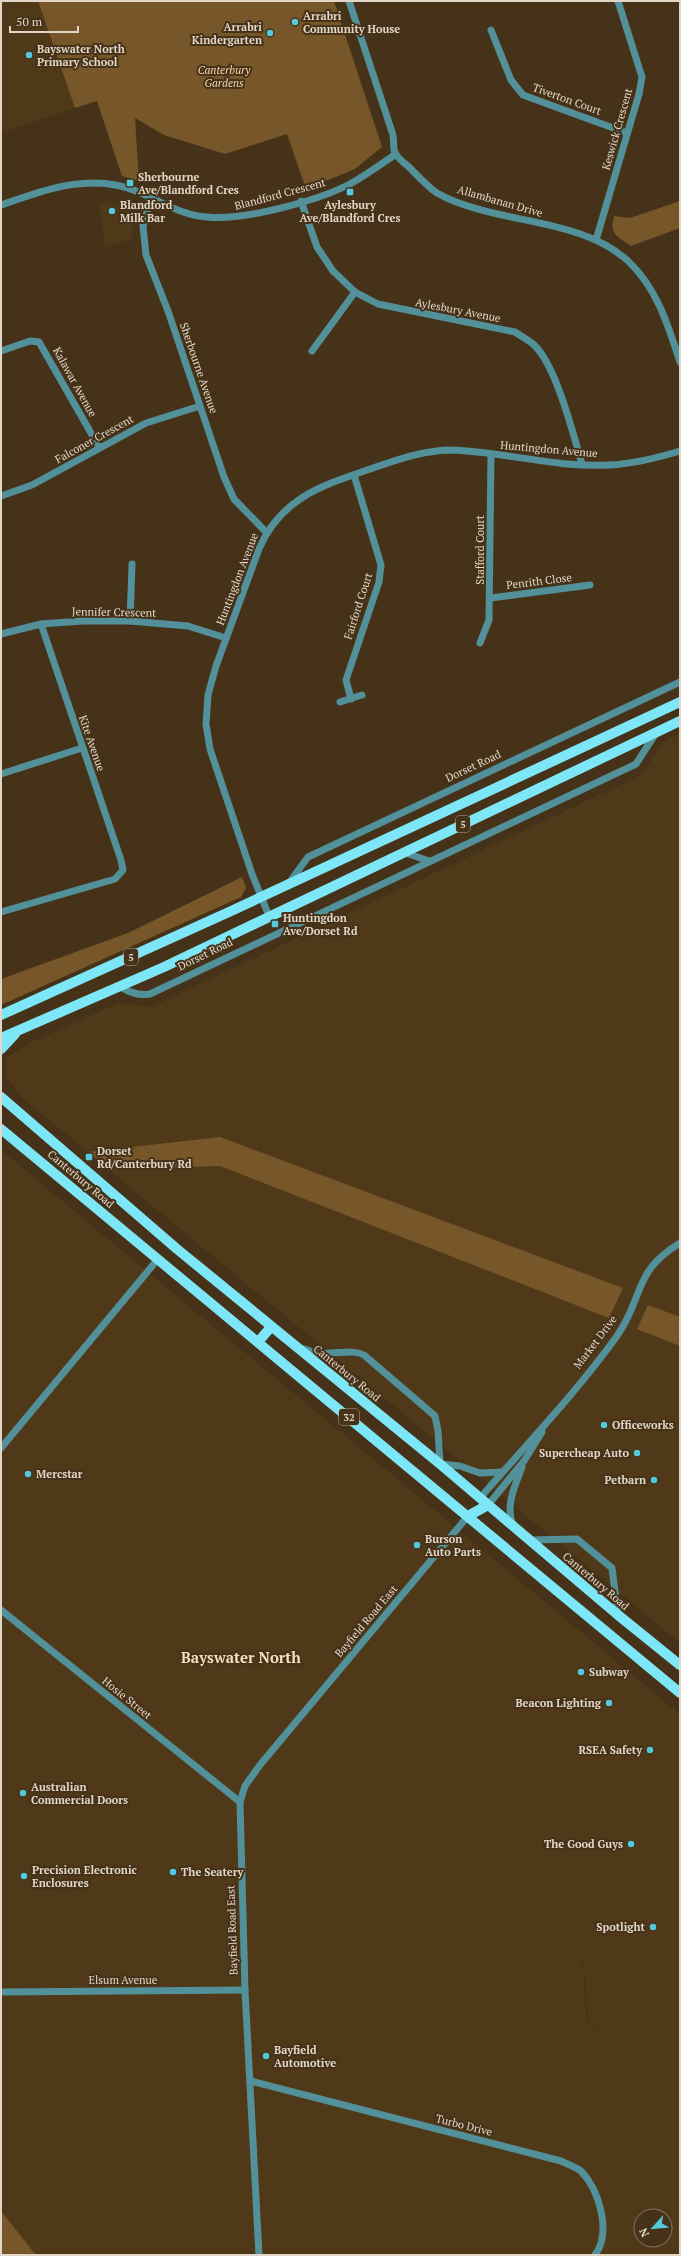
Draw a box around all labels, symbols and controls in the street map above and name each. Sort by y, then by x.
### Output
scale bar [10,8,78,34]
place label: Arrabri Community House [303,9,400,36]
text: 50 m [16,14,43,29]
marker: Arrabri Community House [290,17,300,27]
place label: Arrabri Kindergarten [192,20,262,47]
marker: Arrabri Kindergarten [265,28,275,38]
place label: Bayswater North Primary School [37,42,125,69]
marker: Bayswater North Primary School [24,50,34,60]
park label: Canterbury Gardens [198,63,251,90]
street label: Tiverton Court [531,80,603,118]
street label: Keswick Crescent [599,87,635,171]
place label: Sherbourne Ave/Blandford Cres [138,170,239,197]
street label: Blandford Crescent [233,175,327,213]
marker: Sherbourne Ave/Blandford Cres [125,178,135,188]
street label: Allambanan Drive [456,182,545,220]
marker: Aylesbury Ave/Blandford Cres [345,187,355,197]
place label: Blandford Milk Bar [120,198,173,225]
place label: Aylesbury Ave/Blandford Cres [300,198,400,225]
marker: Blandford Milk Bar [107,206,117,216]
street label: Aylesbury Avenue [414,295,502,325]
street label: Sherbourne Avenue [177,321,221,416]
street label: Kalawar Avenue [50,345,100,420]
street label: Falconer Crescent [52,412,136,466]
street label: Huntingdon Avenue [500,438,599,460]
street label: Stafford Court [473,515,487,585]
street label: Huntingdon Avenue [213,530,261,627]
street label: Penrith Close [505,570,573,592]
street label: Fairford Court [341,571,375,641]
street label: Jennifer Crescent [72,604,156,620]
street label: Kite Avenue [76,713,108,773]
street label: Dorset Road [443,747,503,785]
road number: 5 [456,816,470,832]
place label: Huntingdon Ave/Dorset Rd [283,911,358,938]
marker: Huntingdon Ave/Dorset Rd [270,919,280,929]
street label: Dorset Road [175,935,235,973]
road number: 5 [124,949,138,965]
place label: Dorset Rd/Canterbury Rd [97,1144,192,1171]
street label: Canterbury Road [45,1147,117,1211]
marker: Dorset Rd/Canterbury Rd [84,1152,94,1162]
street label: Market Drive [570,1312,620,1372]
street label: Canterbury Road [311,1342,383,1404]
road number: 32 [339,1409,359,1425]
place label: Officeworks [612,1418,674,1432]
marker: Officeworks [599,1420,609,1430]
place label: Supercheap Auto [539,1446,629,1460]
marker: Supercheap Auto [632,1448,642,1458]
place label: Mercstar [36,1467,83,1481]
marker: Mercstar [23,1469,33,1479]
place label: Petbarn [605,1473,646,1487]
marker: Petbarn [649,1475,659,1485]
place label: Burson Auto Parts [425,1532,481,1559]
marker: Burson Auto Parts [412,1540,422,1550]
street label: Canterbury Road [560,1549,632,1613]
street label: Bayfield Road East [332,1582,400,1660]
district label: Bayswater North [181,1647,301,1667]
place label: Subway [589,1665,629,1679]
marker: Subway [576,1667,586,1677]
street label: Hosie Street [99,1674,155,1722]
place label: Beacon Lighting [515,1696,602,1710]
marker: Beacon Lighting [604,1698,614,1708]
place label: RSEA Safety [578,1743,642,1757]
marker: RSEA Safety [645,1745,655,1755]
place label: Australian Commercial Doors [31,1780,128,1807]
marker: Australian Commercial Doors [18,1788,28,1798]
place label: The Good Guys [544,1837,623,1851]
marker: The Good Guys [626,1839,636,1849]
place label: Precision Electronic Enclosures [32,1863,138,1890]
place label: The Seatery [181,1865,244,1879]
marker: The Seatery [168,1867,178,1877]
marker: Precision Electronic Enclosures [19,1871,29,1881]
street label: Bayfield Road East [223,1885,241,1975]
place label: Spotlight [596,1920,646,1934]
marker: Spotlight [648,1922,658,1932]
street label: Elsum Avenue [89,1973,158,1987]
place label: Bayfield Automotive [274,2043,336,2070]
marker: Bayfield Automotive [261,2051,271,2061]
street label: Turbo Drive [434,2111,494,2139]
north arrow [633,2208,673,2248]
text: N [636,2225,652,2239]

